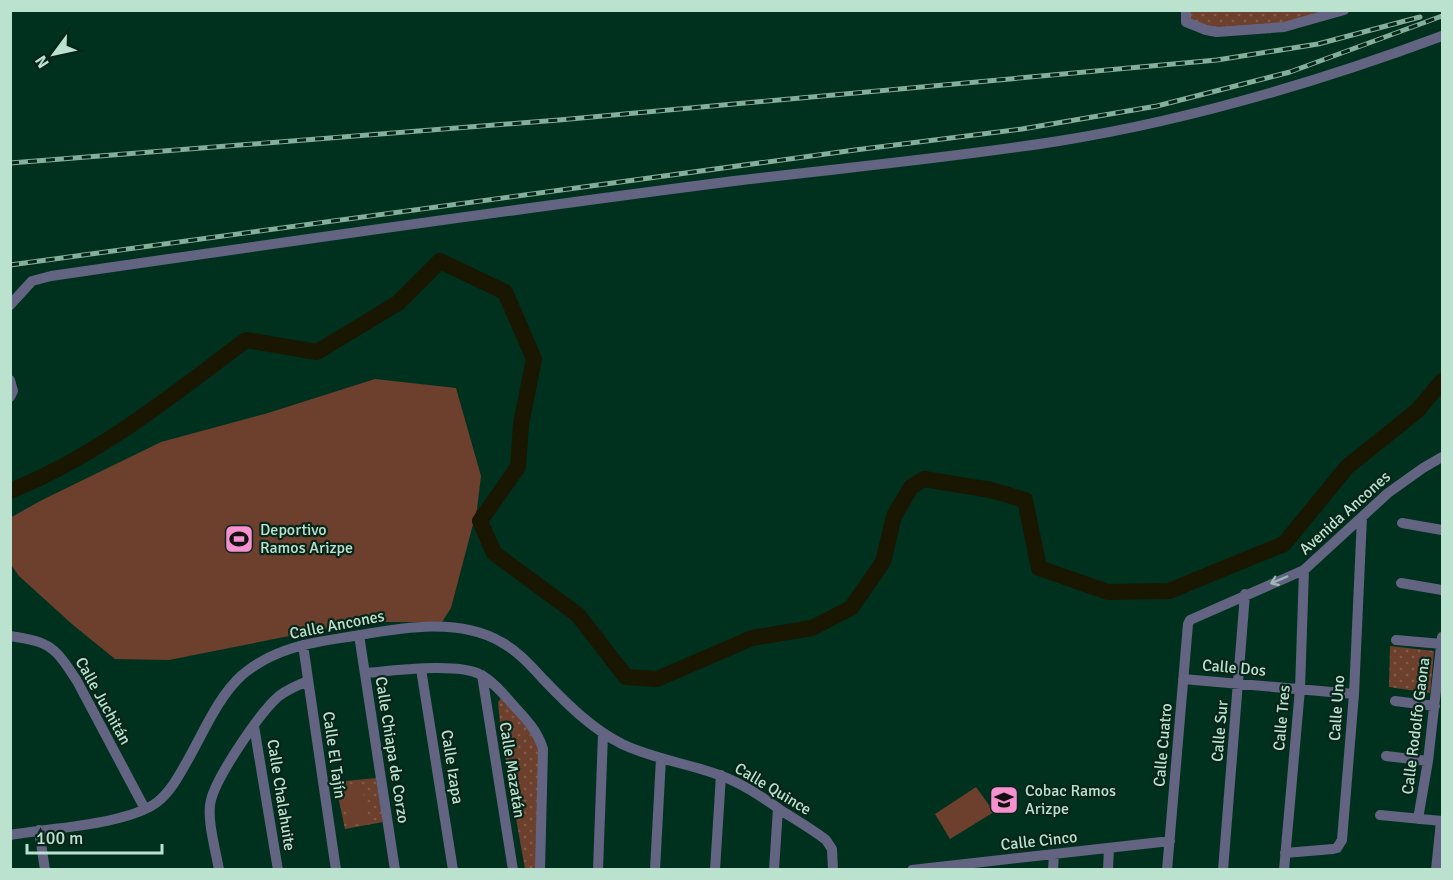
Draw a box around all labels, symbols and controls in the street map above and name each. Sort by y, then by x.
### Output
north arrow [24,24,84,84]
text: N [31,52,54,72]
street label: Avenida Ancones [1295,467,1395,559]
place label: Deportivo Ramos Arizpe [260,520,353,558]
sports icon: Deportivo Ramos Arizpe [223,523,255,555]
one-way arrow [1270,575,1288,586]
street label: Calle Ancones [288,606,386,644]
street label: Calle Juchitán [71,654,135,748]
street label: Calle Dos [1201,655,1267,681]
street label: Calle Rodolfo Gaona [1398,656,1434,796]
street label: Calle Uno [1325,674,1349,742]
street label: Calle Chiapa de Corzo [371,675,413,825]
street label: Calle Tres [1269,684,1295,752]
street label: Calle Sur [1207,699,1233,763]
street label: Calle Cuatro [1149,702,1177,788]
street label: Calle El Tajín [318,710,350,800]
street label: Calle Mazatán [495,721,529,819]
street label: Calle Izapa [436,728,468,806]
street label: Calle Chalahuite [262,738,300,852]
street label: Calle Quince [731,758,815,820]
place label: Cobac Ramos Arizpe [1025,781,1116,819]
school or university icon: Cobac Ramos Arizpe [988,784,1020,816]
scale bar [27,817,162,855]
text: 100 m [36,827,83,849]
street label: Calle Cinco [1000,827,1078,855]

